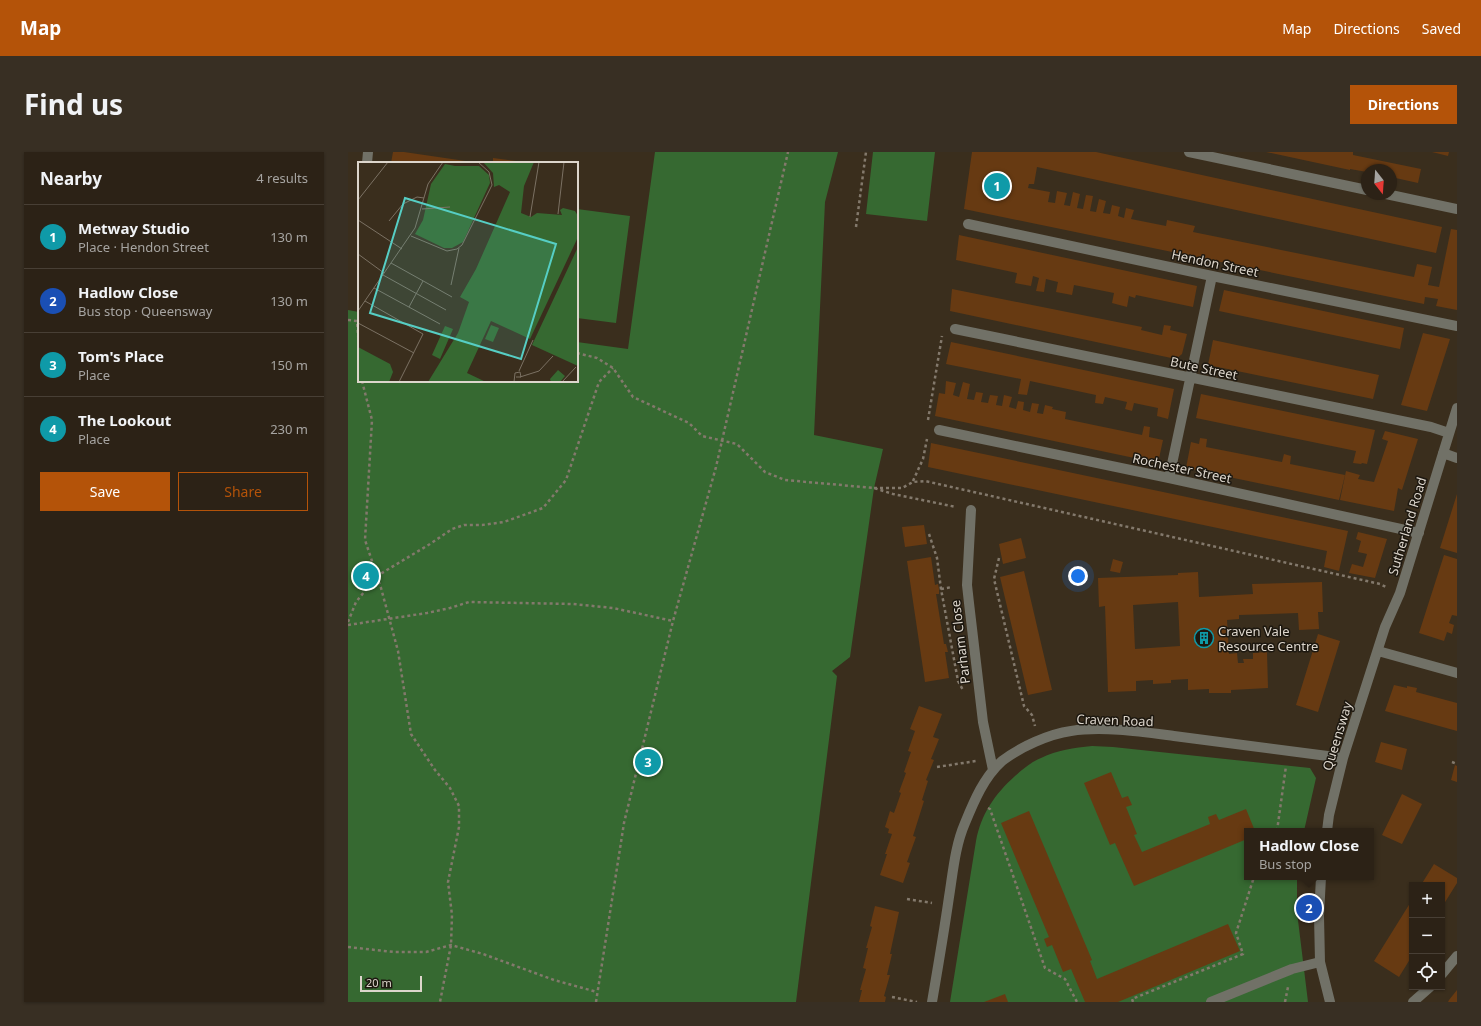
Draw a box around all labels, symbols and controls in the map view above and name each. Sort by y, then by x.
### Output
text: Map [20,15,61,41]
text: Map [1282,19,1311,38]
text: Directions [1333,19,1400,38]
text: Saved [1422,19,1461,38]
text: Find us [24,85,123,123]
button: Directions [1350,85,1457,124]
inset map [358,162,578,382]
north arrow [1361,164,1397,200]
text: Nearby [40,167,102,190]
text: 4 results [256,169,308,187]
pin: 1 [984,171,1010,201]
text: Metway Studio [78,218,190,238]
text: 1 [49,228,57,246]
text: 130 m [270,228,308,246]
text: Place · Hendon Street [78,238,209,256]
street label: Hendon Street [1170,245,1260,281]
text: Hadlow Close [78,282,178,302]
text: 2 [49,292,57,310]
text: 130 m [270,292,308,310]
text: Bus stop · Queensway [78,302,212,320]
text: Tom's Place [78,346,164,366]
street label: Bute Street [1169,352,1240,384]
text: 3 [49,356,57,374]
text: 150 m [270,356,308,374]
text: Place [78,366,110,384]
text: The Lookout [78,410,171,430]
text: 4 [49,420,57,438]
text: 230 m [270,420,308,438]
text: Place [78,430,110,448]
street label: Rochester Street [1131,449,1233,487]
button: Save [40,472,170,511]
button: Share [178,472,308,511]
street label: Sutherland Road [1383,475,1431,577]
pin: 4 [353,561,379,591]
your location [1068,566,1088,586]
street label: Parham Close [946,599,974,685]
place label: Craven Vale Resource Centre [1218,622,1318,655]
building icon: Craven Vale Resource Centre [1193,627,1215,649]
street label: Queensway [1318,699,1356,773]
street label: Craven Road [1076,710,1154,730]
pin: 3 [635,747,661,777]
popup [1244,828,1374,880]
text: Hadlow Close [1259,835,1359,855]
text: Bus stop [1259,855,1312,873]
map controls [1409,882,1445,990]
button: + [1409,882,1445,918]
pin: 2 [1296,893,1322,923]
button: − [1409,918,1445,954]
button: locate [1409,954,1445,990]
scale bar [360,974,422,993]
text: 20 m [366,975,392,990]

